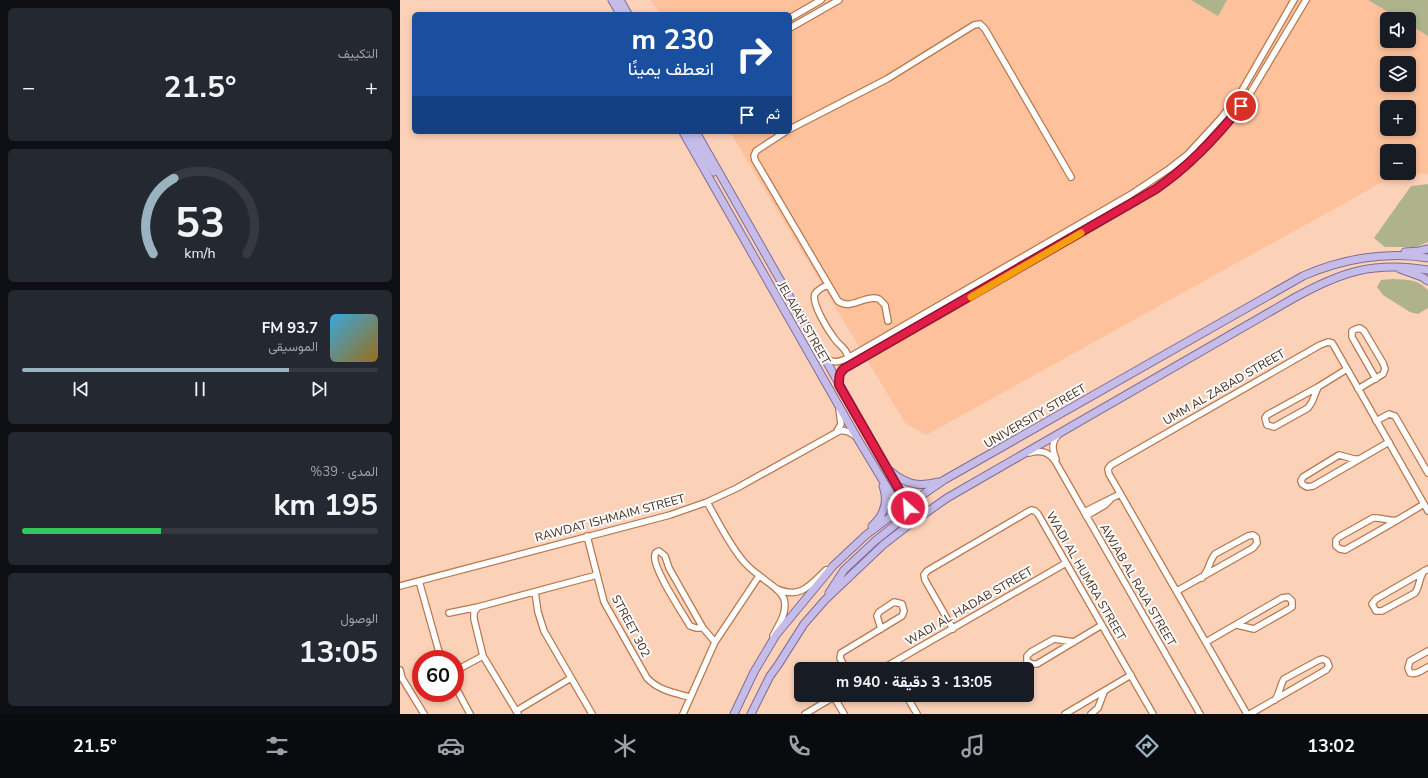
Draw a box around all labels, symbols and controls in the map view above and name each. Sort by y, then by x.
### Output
map controls [1380,12,1416,180]
button: sound [1380,12,1416,48]
text: 230 m [631,21,714,59]
icon: right [728,28,780,80]
text: التكييف [338,45,378,63]
button: layers [1380,56,1416,92]
text: انعطف يمينًا [628,57,714,81]
text: 21.5° [164,67,236,108]
text: − [22,73,35,103]
text: + [365,73,378,103]
pin [1224,89,1258,123]
icon: arrive [1230,95,1252,117]
button: + [1380,100,1416,136]
icon: arrive [736,104,758,126]
text: ثم [766,104,780,124]
button: − [1380,144,1416,180]
text: 53 [175,195,225,252]
text: km/h [184,243,216,262]
street label: JELAIAH STREET [773,278,835,368]
text: 93.7 FM [262,318,318,338]
text: الموسيقى [268,338,318,356]
street label: UMM AL ZABAD STREET [1160,345,1289,429]
icon: previous [70,378,92,400]
icon: pause [189,378,211,400]
icon: next [308,378,330,400]
street label: UNIVERSITY STREET [981,380,1090,452]
text: المدى · 39% [310,463,378,481]
text: 195 km [274,485,378,526]
position arrow [887,487,929,529]
street label: RAWDAT ISHMAIM STREET [533,490,687,546]
street label: WADI AL HUMRA STREET [1043,509,1130,644]
street label: AWJAB AL RAJA STREET [1096,521,1180,650]
street label: WADI AL HADAB STREET [902,562,1036,649]
street label: STREET 302 [608,592,654,660]
text: الوصول [340,610,378,628]
text: 13:05 [299,632,378,673]
speed limit sign: 60 [412,650,464,702]
text: 13:05 · 3 دقيقة · 940 m [836,672,992,692]
icon: filters [263,732,291,760]
icon: car [437,732,465,760]
icon: climate [611,732,639,760]
icon: phone [785,732,813,760]
icon: music [959,732,987,760]
icon: directions [1133,732,1161,760]
text: 21.5° [73,734,117,758]
text: 13:02 [1307,734,1355,758]

